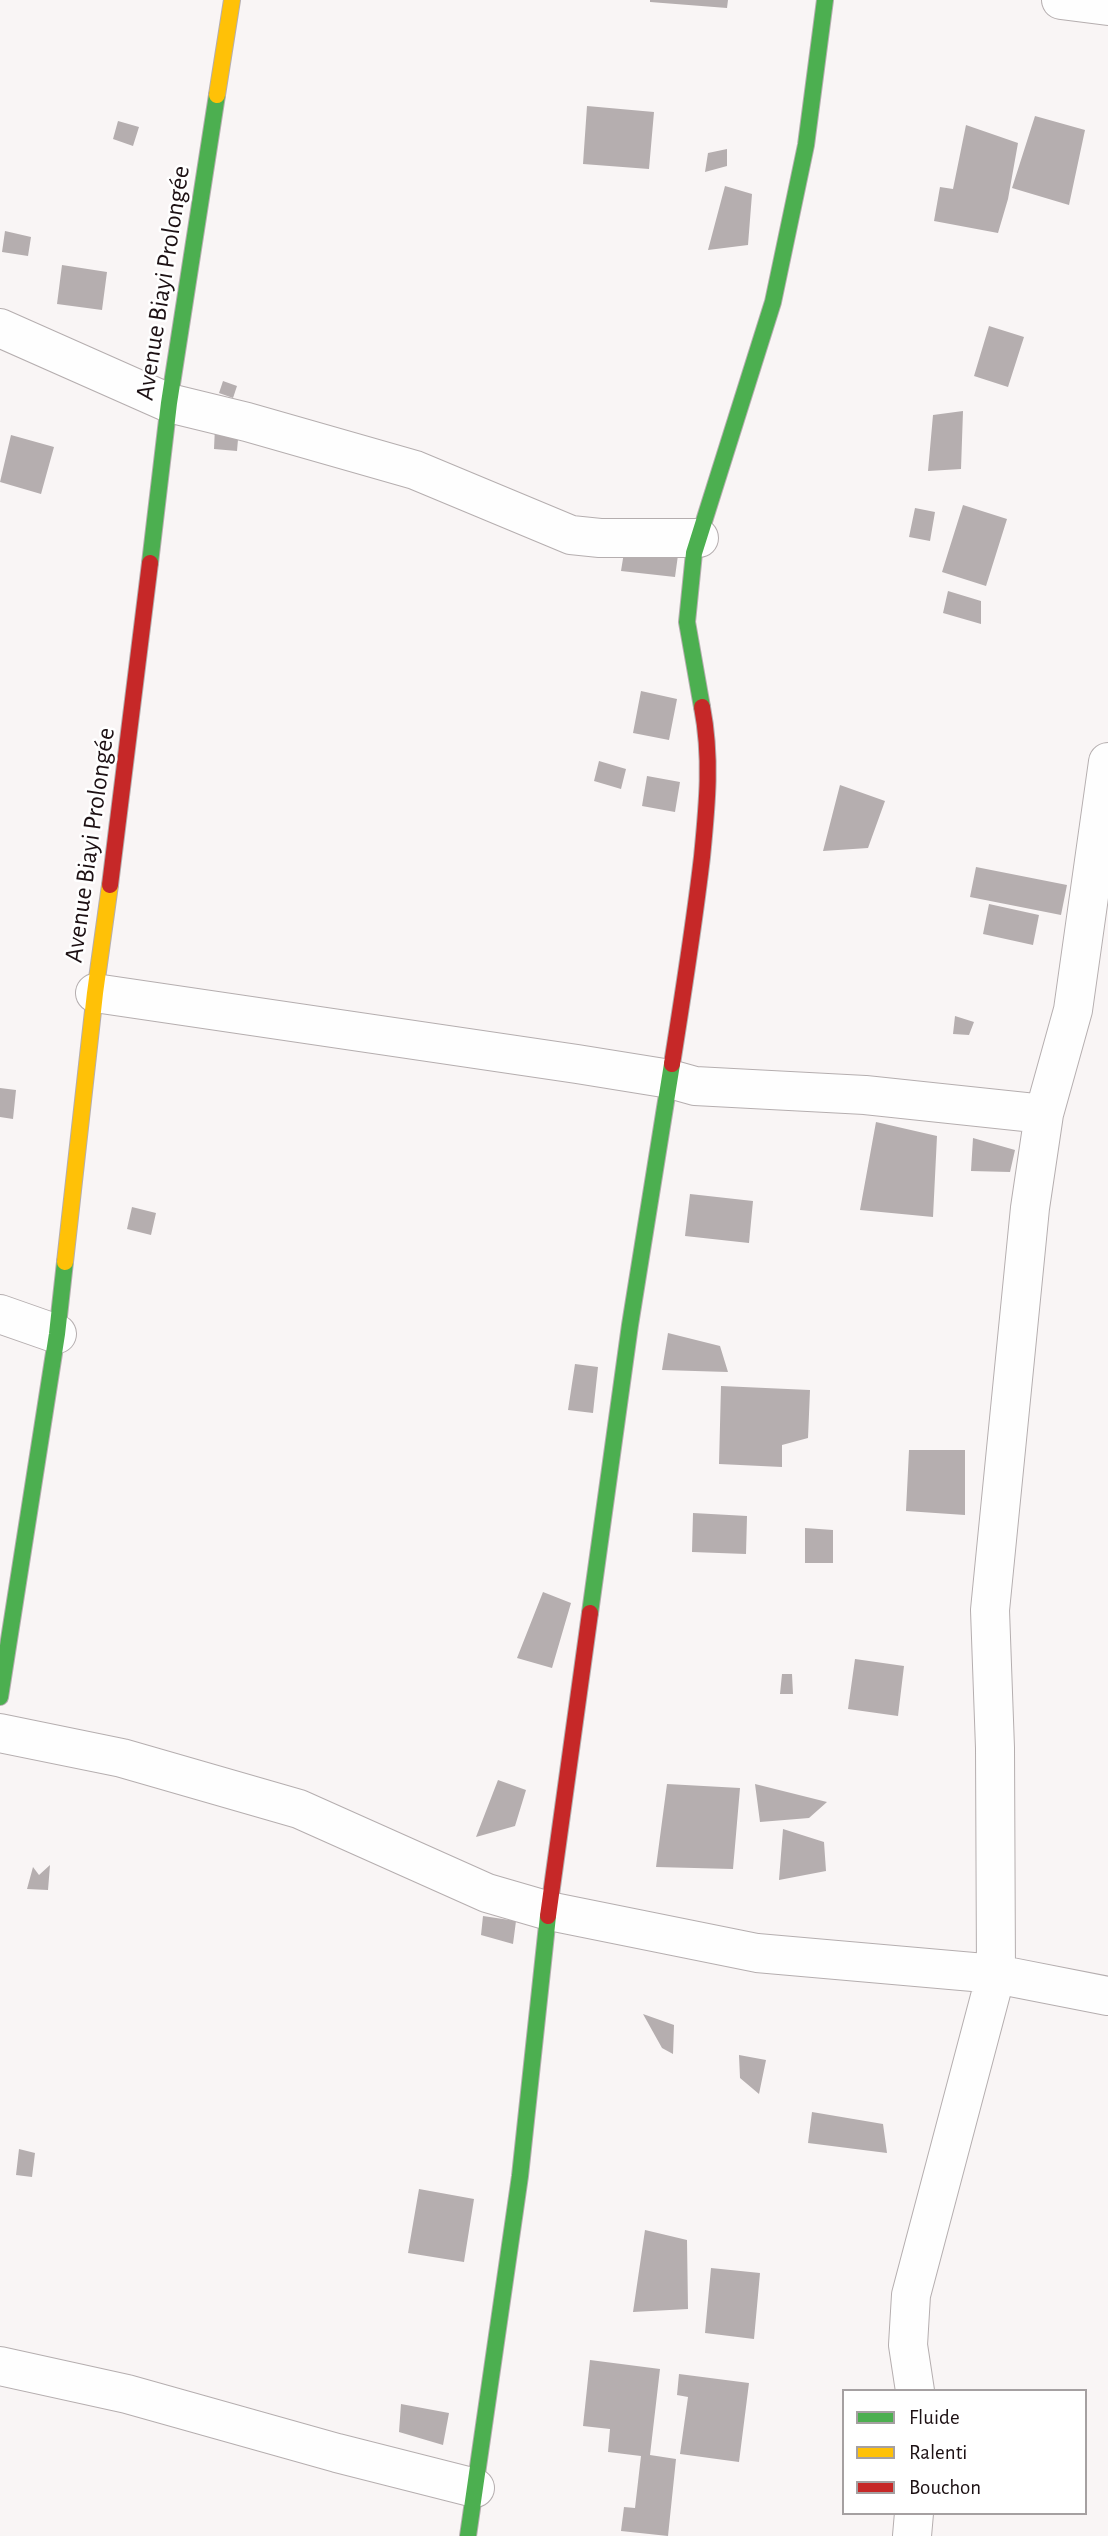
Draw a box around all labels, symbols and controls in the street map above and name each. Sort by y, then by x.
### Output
street label: Avenue Biayi Prolongée [129,164,197,402]
street label: Avenue Biayi Prolongée [58,726,122,964]
legend [842,2389,1087,2515]
text: Fluide [909,2407,960,2428]
text: Ralenti [909,2442,967,2463]
text: Bouchon [909,2477,981,2498]

